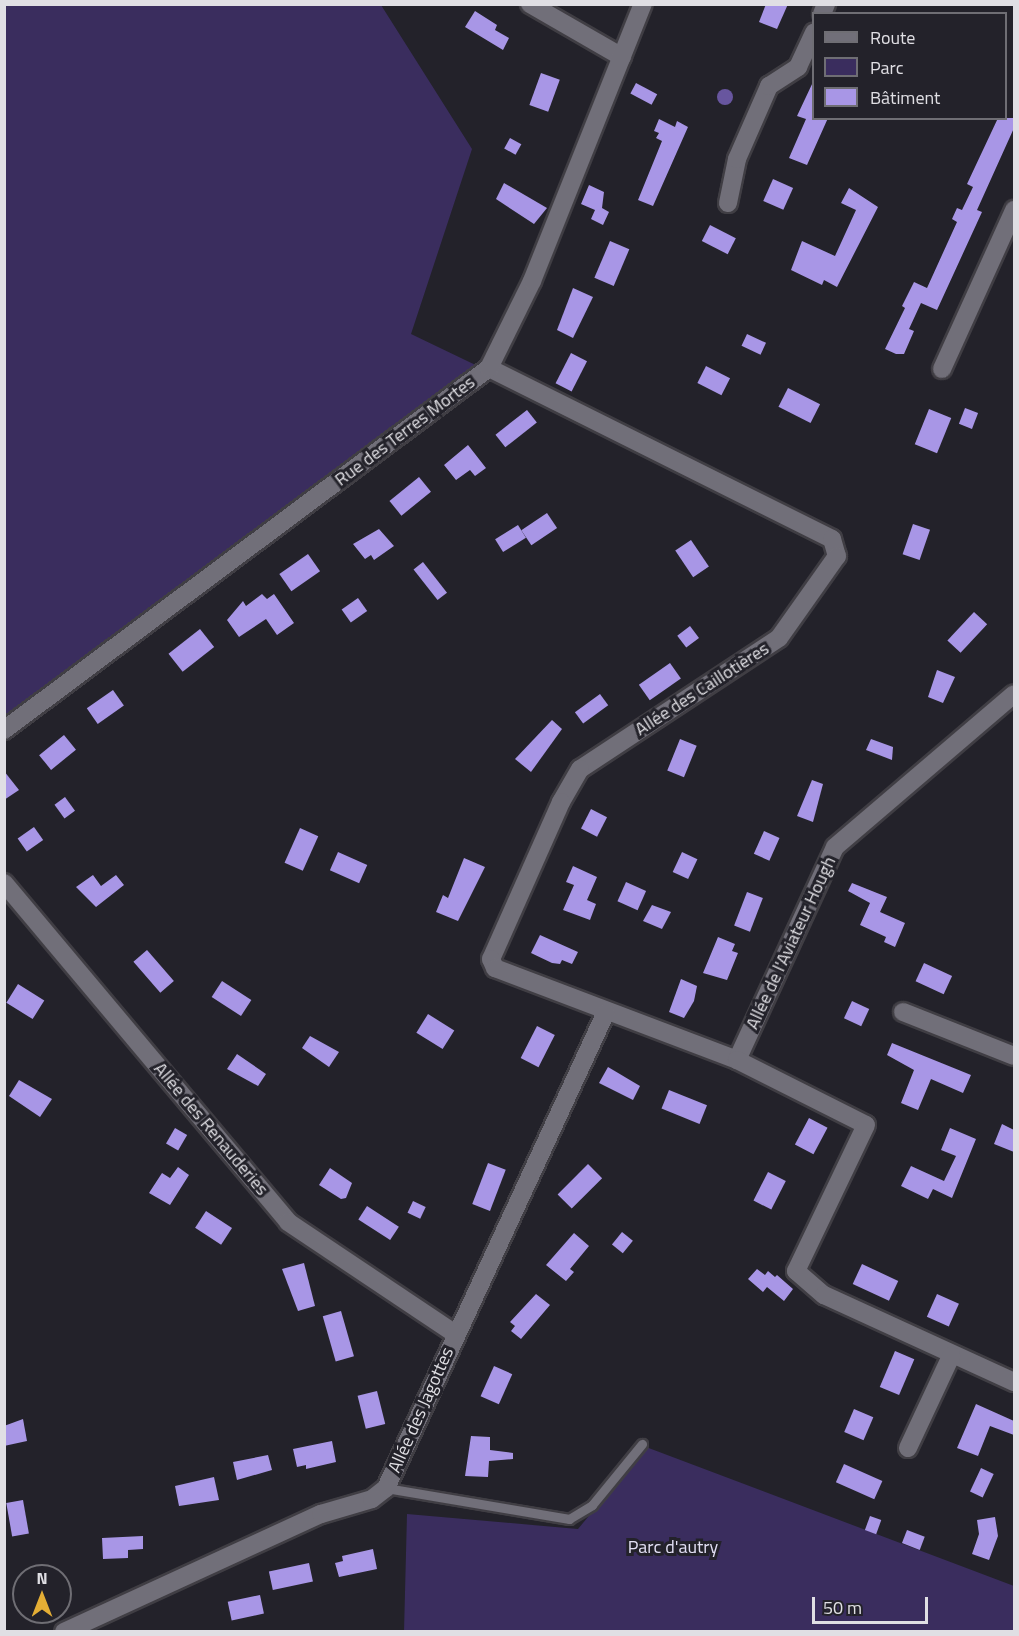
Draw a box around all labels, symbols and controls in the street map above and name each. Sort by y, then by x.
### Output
legend [812,12,1007,120]
text: Route [870,24,915,51]
text: Parc [870,54,904,81]
text: Bâtiment [870,84,940,111]
street label: Rue des Terres Mortes [331,371,479,491]
street label: Allée des Caillotières [631,638,773,740]
street label: Allée de l'Aviateur Hough [741,853,841,1033]
street label: Allée des Renauderies [149,1058,273,1200]
street label: Allée des Jagottes [384,1344,458,1476]
park label: Parc d'autry [628,1536,718,1558]
north arrow [12,1564,72,1624]
text: N [36,1566,48,1590]
scale bar [815,1585,930,1623]
text: 50 m [823,1594,862,1621]

